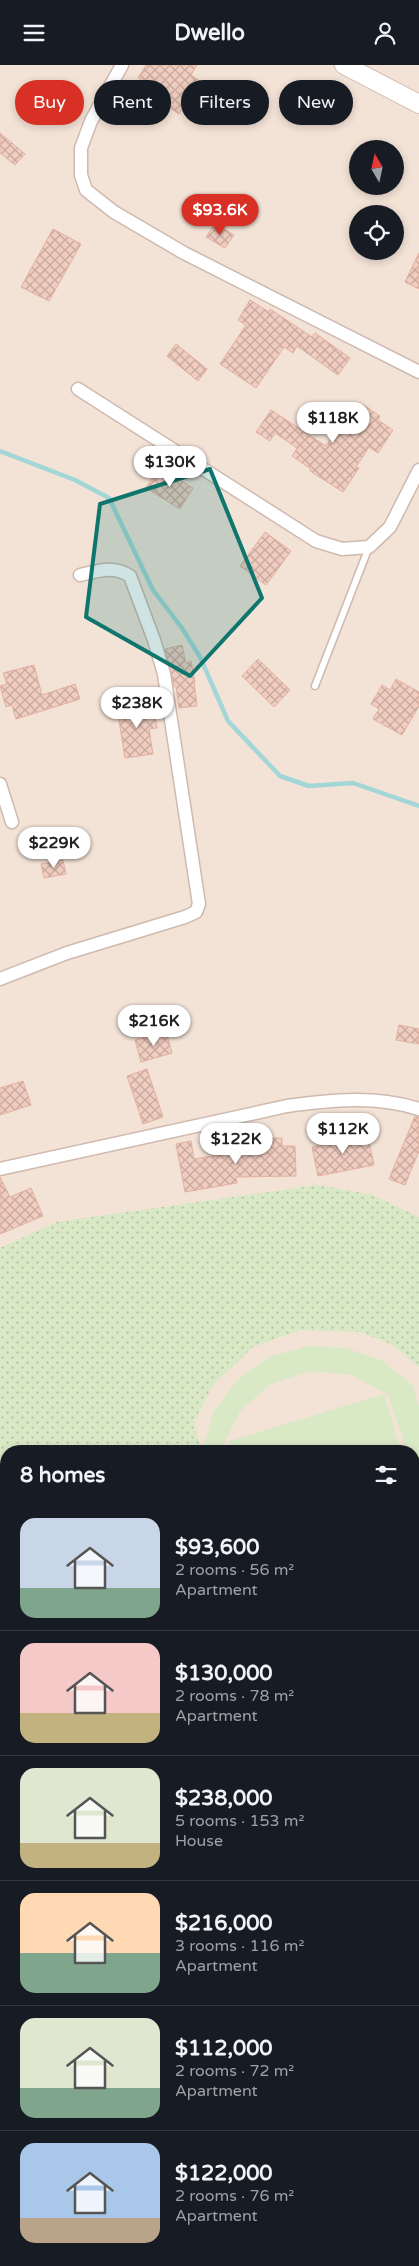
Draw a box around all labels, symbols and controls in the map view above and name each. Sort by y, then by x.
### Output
icon: menu [20,19,48,47]
icon: person [371,19,399,47]
text: Dwello [174,20,245,46]
chip: Buy [15,80,84,125]
chip: Rent [94,80,171,125]
chip: Filters [181,80,269,125]
chip: New [279,80,353,125]
north arrow [349,140,404,195]
map controls [349,140,404,260]
pin: $93.6K [179,193,261,236]
text: $93.6K [193,200,247,220]
button: locate [349,205,404,260]
pin: $118K [298,401,368,444]
text: $118K [308,408,358,428]
pin: $130K [135,445,205,488]
text: $130K [145,452,195,472]
pin: $238K [102,687,172,729]
text: $238K [112,693,162,713]
pin: $229K [19,827,89,869]
text: $229K [29,833,79,853]
pin: $216K [119,1005,189,1047]
text: $216K [129,1011,179,1031]
pin: $112K [308,1113,378,1155]
text: $112K [318,1119,368,1139]
pin: $122K [201,1123,271,1165]
text: $122K [211,1129,261,1149]
icon: filters [372,1461,400,1489]
text: 8 homes [20,1463,105,1488]
text: $93,600 [175,1535,259,1560]
icon: home [60,1538,120,1598]
text: 2 rooms · 56 m² [175,1560,294,1580]
text: Apartment [175,1580,258,1600]
text: $130,000 [175,1661,273,1686]
icon: home [60,1663,120,1723]
text: 2 rooms · 78 m² [175,1686,294,1706]
text: Apartment [175,1706,258,1726]
text: $238,000 [175,1786,273,1811]
icon: home [60,1788,120,1848]
text: 5 rooms · 153 m² [175,1811,304,1831]
text: House [175,1831,223,1851]
text: $216,000 [175,1911,273,1936]
icon: home [60,1913,120,1973]
text: 3 rooms · 116 m² [175,1936,304,1956]
text: Apartment [175,1956,258,1976]
text: $112,000 [175,2036,273,2061]
icon: home [60,2038,120,2098]
text: 2 rooms · 72 m² [175,2061,294,2081]
text: Apartment [175,2081,258,2101]
text: $122,000 [175,2161,273,2186]
icon: home [60,2163,120,2223]
text: 2 rooms · 76 m² [175,2186,294,2206]
text: Apartment [175,2206,258,2226]

